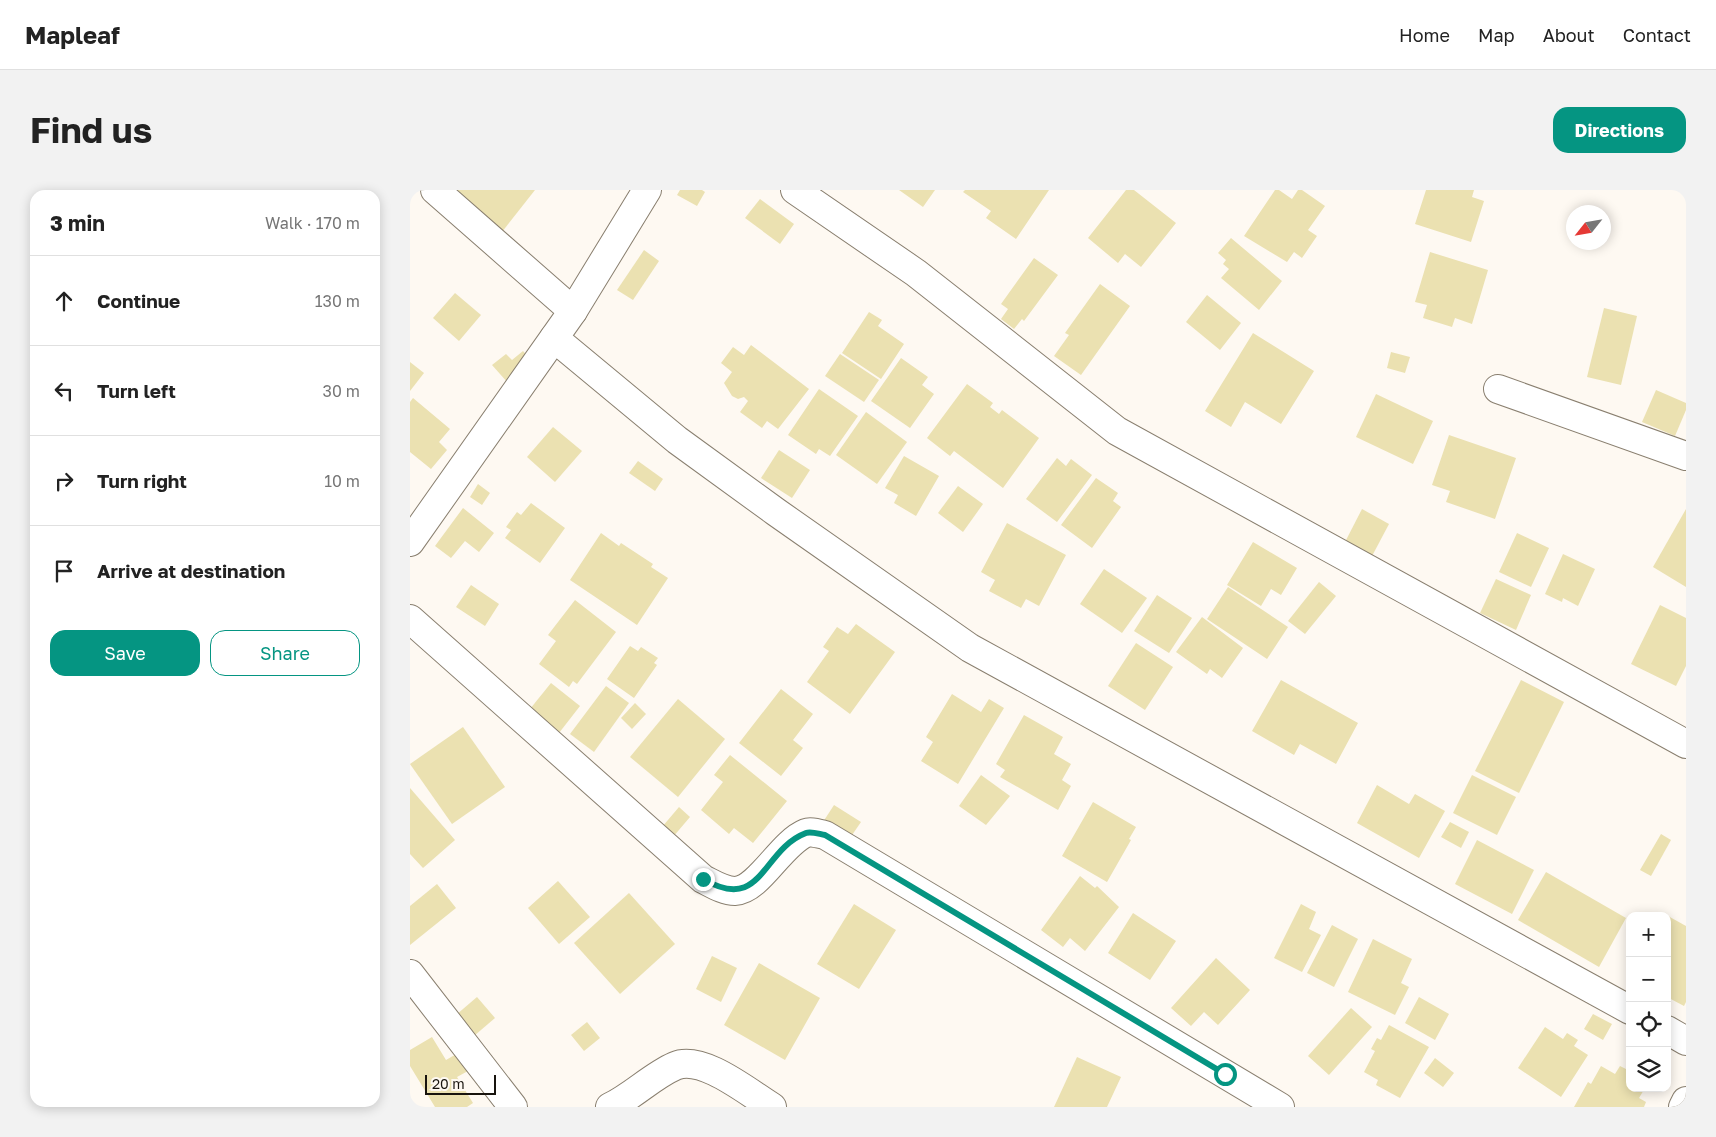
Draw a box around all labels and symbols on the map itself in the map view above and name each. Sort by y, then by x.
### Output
north arrow [1566,205,1611,250]
route end [692,868,715,891]
route start [1214,1063,1237,1086]
scale bar [425,1072,496,1095]

